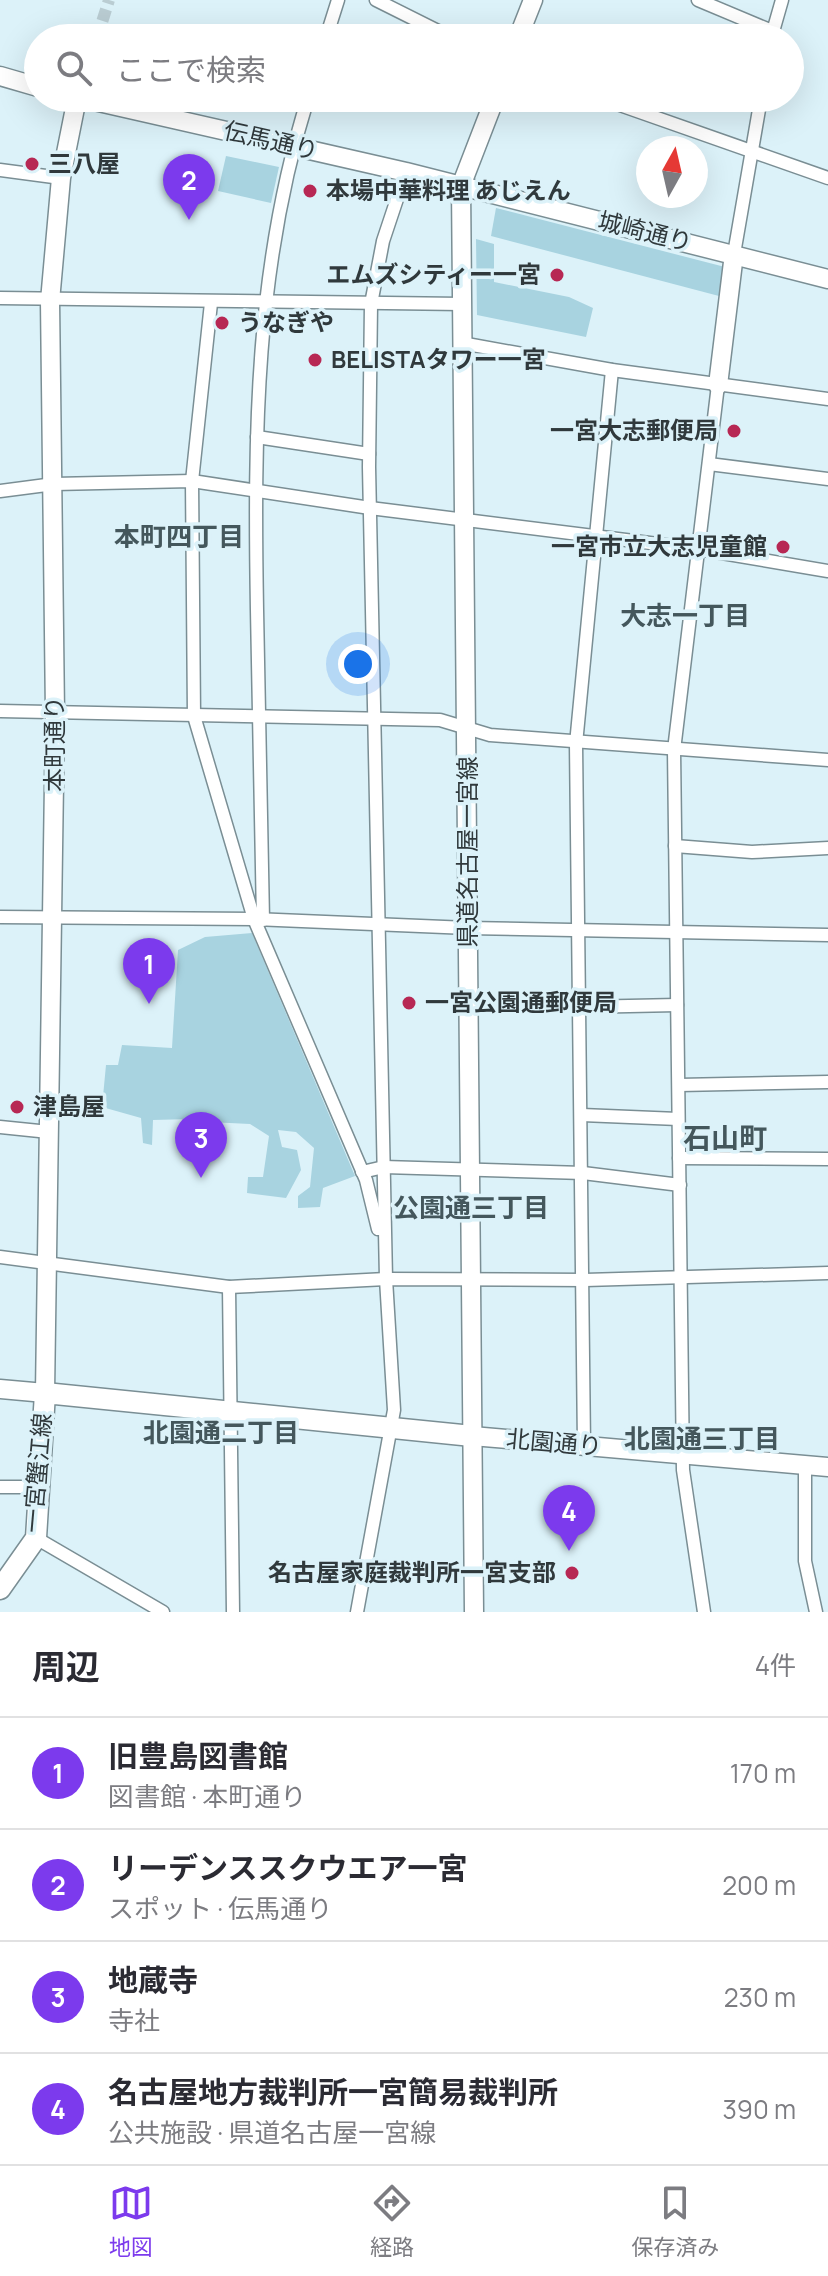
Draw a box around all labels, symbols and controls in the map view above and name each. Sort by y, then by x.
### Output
search box [24,24,804,112]
icon: search [52,46,96,90]
text: ここで検索 [116,49,266,90]
street label: 伝馬通り [221,113,322,166]
north arrow [636,136,708,208]
place label: 三八屋 [48,146,120,179]
pin: 2 [163,154,215,220]
marker: 三八屋 [23,155,41,173]
place label: 本場中華料理 あじえん [326,173,571,206]
marker: 本場中華料理 あじえん [301,182,319,200]
street label: 城崎通り [595,203,696,258]
place label: エムズシティー一宮 [326,257,541,290]
marker: エムズシティー一宮 [548,266,566,284]
place label: うなぎや [238,305,334,338]
marker: うなぎや [213,314,231,332]
place label: BELISTAタワー一宮 [331,342,546,375]
marker: BELISTAタワー一宮 [306,351,324,369]
place label: 一宮大志郵便局 [550,413,718,446]
marker: 一宮大志郵便局 [725,422,743,440]
district label: 本町四丁目 [114,518,244,554]
place label: 一宮市立大志児童館 [551,529,767,562]
marker: 一宮市立大志児童館 [774,538,792,556]
district label: 大志一丁目 [620,597,750,633]
your location [338,644,378,684]
street label: 本町通り [37,696,70,792]
street label: 県道名古屋一宮線 [450,756,483,948]
pin: 1 [123,938,175,1004]
place label: 一宮公園通郵便局 [425,985,617,1018]
marker: 一宮公園通郵便局 [400,994,418,1012]
place label: 津島屋 [33,1089,105,1122]
marker: 津島屋 [8,1098,26,1116]
pin: 3 [175,1112,227,1178]
district label: 石山町 [683,1118,767,1156]
district label: 公園通三丁目 [393,1189,549,1225]
street label: 一宮蟹江線 [15,1412,58,1534]
district label: 北園通二丁目 [143,1414,299,1450]
district label: 北園通三丁目 [624,1420,780,1456]
street label: 北園通り [505,1421,603,1462]
pin: 4 [543,1485,595,1551]
place label: 名古屋家庭裁判所一宮支部 [268,1555,556,1588]
marker: 名古屋家庭裁判所一宮支部 [563,1564,581,1582]
text: 周辺 [32,1643,100,1689]
text: 4件 [755,1647,796,1683]
text: 旧豊島図書館 [108,1735,288,1776]
text: 1 [52,1755,64,1791]
text: 170 m [730,1755,796,1791]
text: 図書館 · 本町通り [108,1778,306,1814]
text: リーデンススクウエア一宮 [108,1847,467,1888]
text: 2 [50,1867,66,1903]
text: 200 m [722,1867,796,1903]
text: スポット · 伝馬通り [108,1890,332,1926]
text: 地蔵寺 [108,1959,198,2000]
text: 3 [50,1979,66,2015]
text: 230 m [724,1979,796,2015]
text: 寺社 [108,2002,160,2038]
text: 名古屋地方裁判所一宮簡易裁判所 [108,2071,558,2112]
text: 4 [50,2091,66,2127]
text: 390 m [722,2091,796,2127]
text: 公共施設 · 県道名古屋一宮線 [108,2114,436,2150]
tab: 地図 [109,2181,153,2262]
tab: 経路 [370,2181,414,2262]
tab: 保存済み [631,2181,719,2262]

